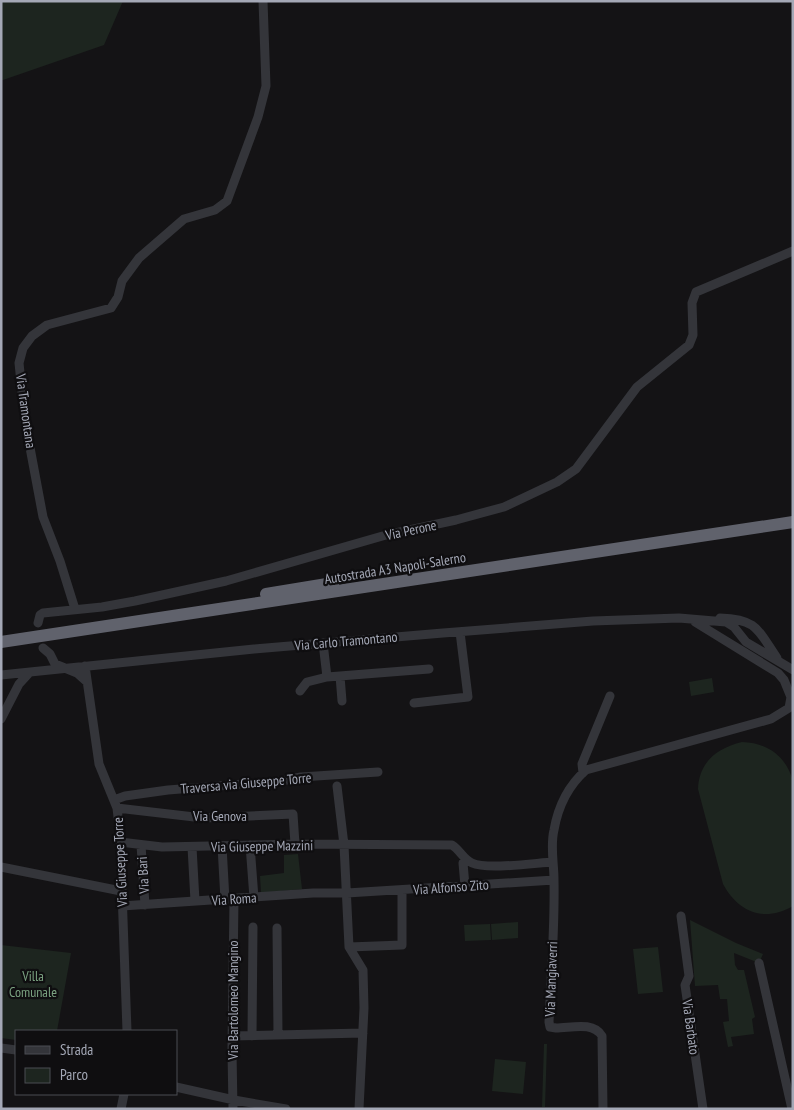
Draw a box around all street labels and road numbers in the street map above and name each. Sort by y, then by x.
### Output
street label: Via Tramontana [12,372,40,449]
street label: Via Perone [383,516,438,544]
street label: Autostrada A3 Napoli-Salerno [323,548,467,588]
street label: Via Carlo Tramontano [293,628,398,655]
street label: Traversa via Giuseppe Torre [180,768,312,798]
street label: Via Genova [192,807,247,825]
street label: Via Giuseppe Torre [109,817,131,908]
street label: Via Giuseppe Mazzini [210,836,313,856]
street label: Via Bari [133,856,153,895]
street label: Via Alfonso Zito [412,875,489,899]
street label: Via Roma [210,888,257,910]
street label: Via Bartolomeo Mangino [224,940,242,1061]
street label: Via Mangiaverri [541,941,561,1018]
street label: Via Barbato [678,997,704,1056]

